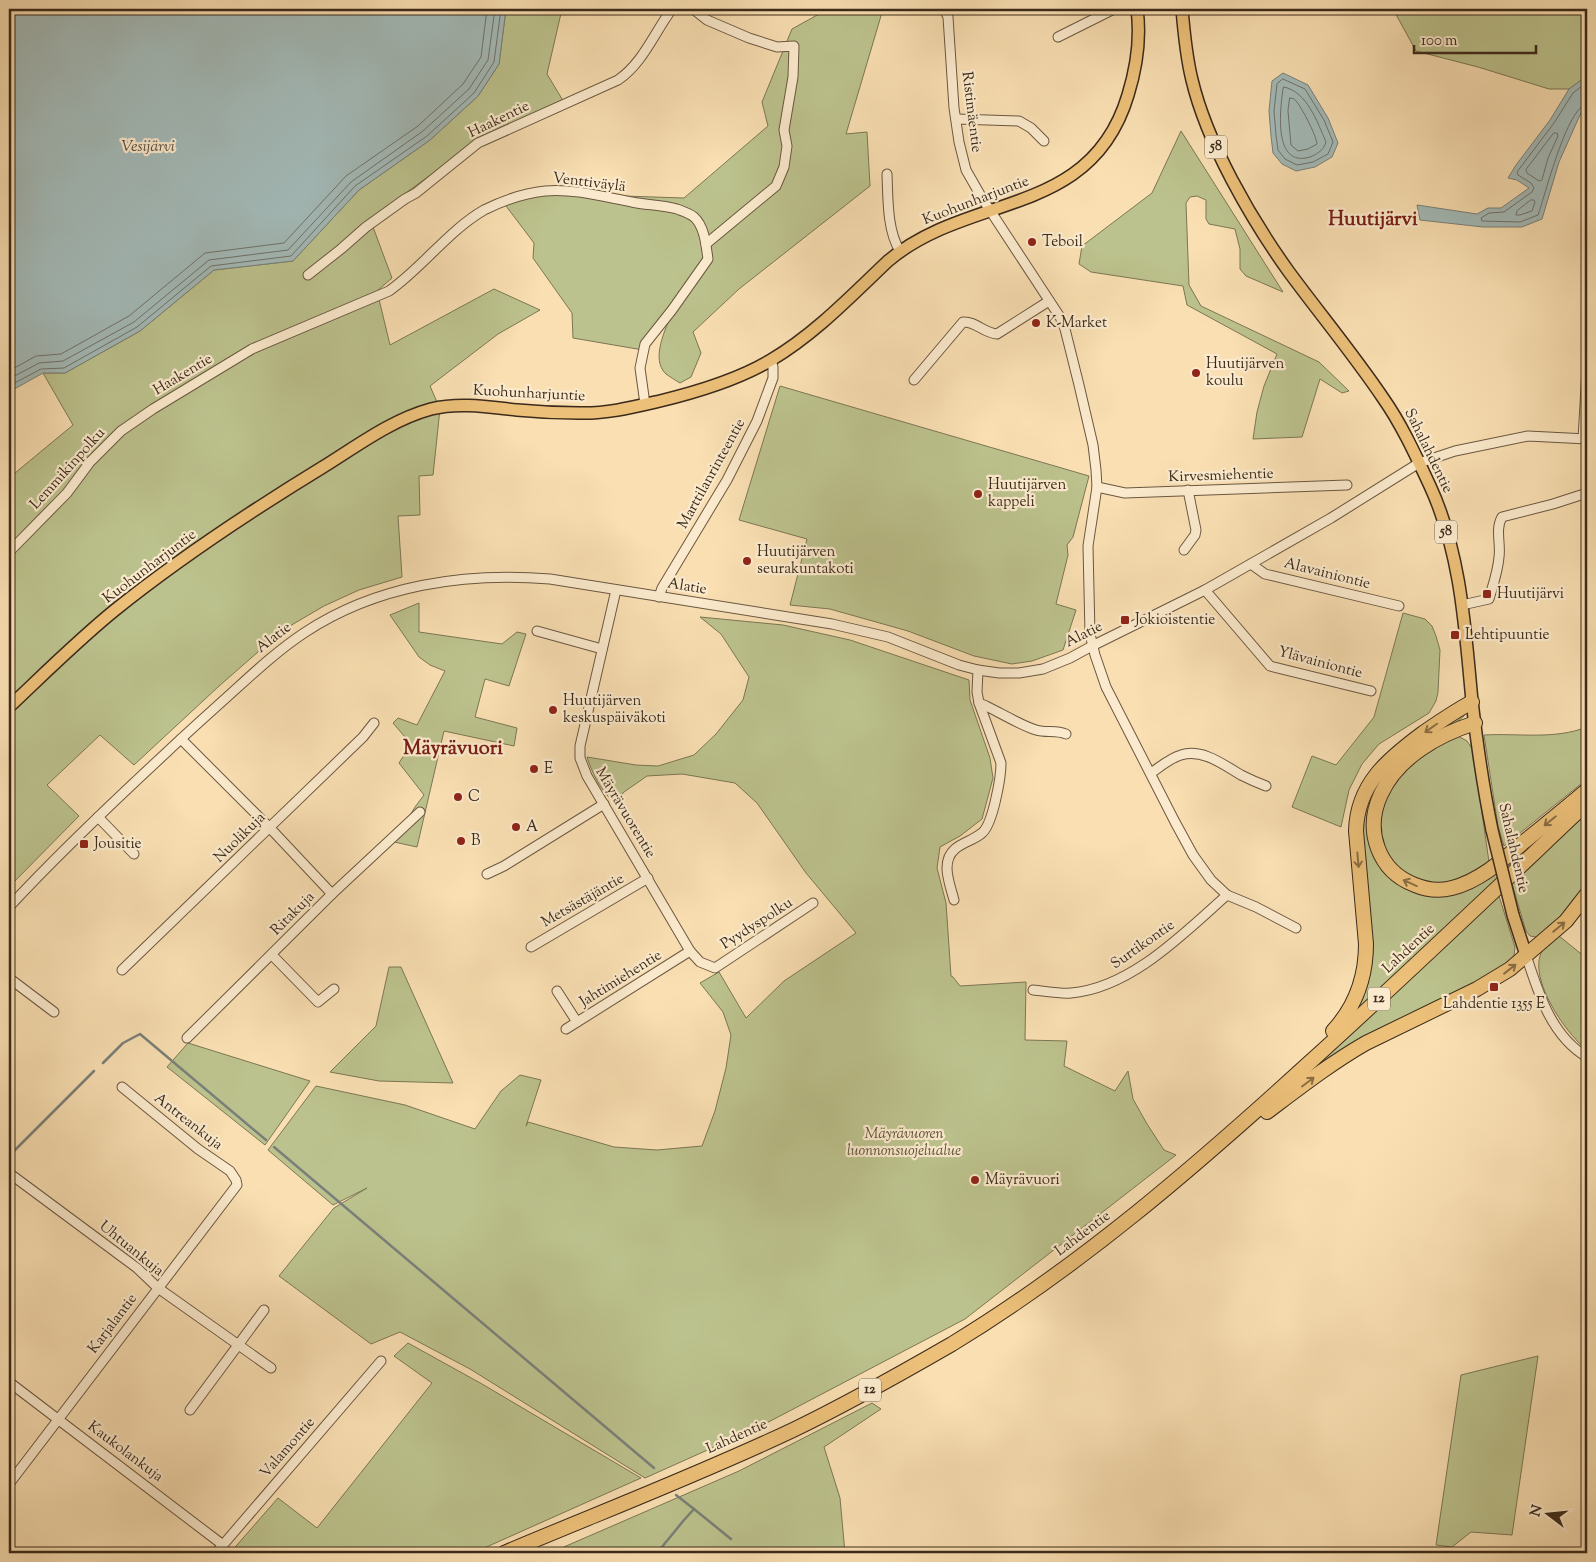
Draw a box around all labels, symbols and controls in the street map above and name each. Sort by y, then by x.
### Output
scale bar [1414,22,1536,54]
text: 100 m [1421,31,1458,52]
street label: Ristimäentie [956,70,986,154]
street label: Haakentie [465,96,533,144]
water label: Vesijärvi [121,136,175,159]
road number: 58 [1205,136,1227,158]
street label: Venttiväylä [551,168,627,198]
street label: Kuohunharjuntie [920,171,1032,231]
district label: Huutijärvi [1328,206,1418,235]
place label: Teboil [1042,232,1083,253]
marker: Teboil [1026,236,1038,248]
place label: K-Market [1046,313,1107,334]
marker: K-Market [1030,317,1042,329]
street label: Haakentie [149,349,217,401]
place label: Huutijärven koulu [1206,354,1284,392]
marker: Huutijärven koulu [1190,367,1202,379]
street label: Kuohunharjuntie [472,381,586,407]
street label: Sahalahdentie [1398,405,1458,497]
street label: Marttilanrinteentie [673,415,751,533]
street label: Lemmikinpolku [26,423,111,515]
street label: Kirvesmiehentie [1168,464,1274,488]
place label: Huutijärven kappeli [988,475,1066,513]
marker: Huutijärven kappeli [972,488,984,500]
road number: 58 [1435,520,1457,544]
street label: Kuohunharjuntie [99,525,201,609]
place label: Huutijärven seurakuntakoti [757,542,854,580]
street label: Alavainiontie [1282,553,1372,595]
marker: Huutijärven seurakuntakoti [741,555,753,567]
street label: Alatie [666,574,708,600]
place label: Huutijärvi [1497,584,1564,605]
marker: Huutijärvi [1481,588,1493,600]
place label: Jokioistentie [1134,610,1215,631]
marker: Jokioistentie [1119,614,1131,626]
street label: Alatie [1062,617,1106,653]
street label: Alatie [252,618,296,658]
place label: Lehtipuuntie [1465,625,1550,646]
marker: Lehtipuuntie [1449,629,1461,641]
street label: Ylävainiontie [1275,642,1365,684]
place label: Huutijärven keskuspäiväkoti [563,691,666,729]
marker: Huutijärven keskuspäiväkoti [547,704,559,716]
one-way arrow [1424,723,1438,733]
district label: Mäyrävuori [403,735,503,764]
place label: E [544,759,553,780]
marker: E [528,763,540,775]
street label: Mäyrävuorentie [590,764,660,862]
place label: C [468,787,480,808]
marker: C [452,791,464,803]
street label: Sahalahdentie [1492,801,1534,895]
street label: Nuolikuja [209,808,271,868]
one-way arrow [1543,816,1556,827]
place label: A [526,817,538,838]
marker: A [510,821,522,833]
place label: B [471,831,481,852]
place label: Jousitie [93,834,142,855]
marker: B [455,835,467,847]
marker: Jousitie [78,838,90,850]
one-way arrow [1353,851,1363,867]
street label: Metsästäjäntie [538,869,628,933]
one-way arrow [1403,877,1418,887]
street label: Ritakuja [266,887,320,941]
street label: Pyydyspolku [717,893,797,955]
street label: Surtikontie [1107,915,1179,975]
street label: Lahdentie [1378,919,1440,979]
one-way arrow [1553,922,1566,933]
street label: Jahtimiehentie [575,945,666,1013]
one-way arrow [1503,963,1516,974]
marker: Lahdentie 1355 E [1488,981,1500,993]
road number: 12 [1368,988,1390,1011]
place label: Lahdentie 1355 E [1443,994,1545,1015]
one-way arrow [1301,1076,1314,1087]
street label: Antreankuja [149,1088,227,1156]
park label: Mäyrävuoren luonnonsuojelualue [847,1124,961,1162]
place label: Mäyrävuori [985,1170,1060,1191]
marker: Mäyrävuori [969,1174,981,1186]
street label: Lahdentie [1051,1206,1115,1262]
street label: Uhtuankuja [94,1216,168,1282]
street label: Karjalantie [83,1290,143,1358]
road number: 12 [859,1378,881,1402]
street label: Valamontie [256,1413,320,1483]
street label: Lahdentie [703,1414,771,1460]
street label: Kaukolankuja [83,1417,167,1487]
north arrow [1524,1490,1574,1540]
text: N [1526,1503,1549,1519]

